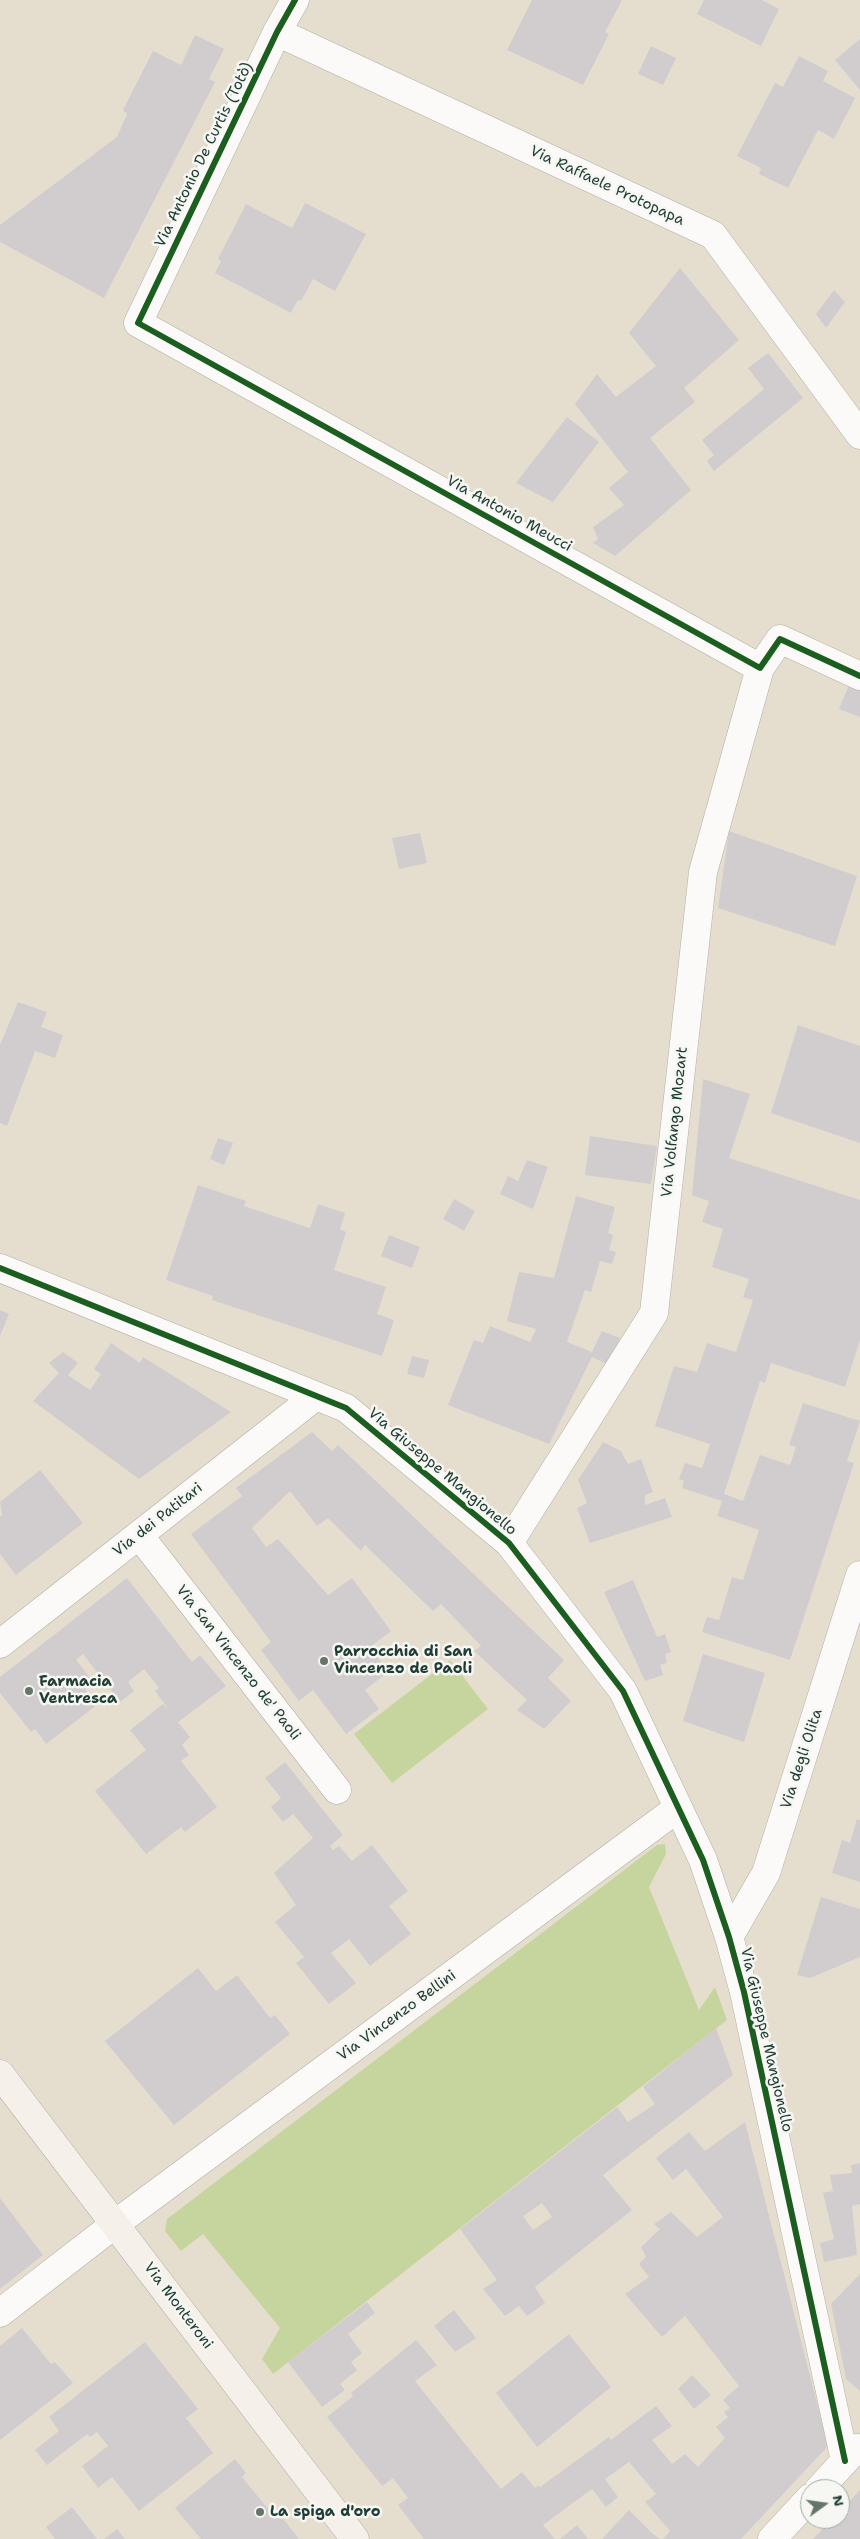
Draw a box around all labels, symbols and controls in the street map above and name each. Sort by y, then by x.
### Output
street label: Via Antonio De Curtis (Totò) [151,60,257,250]
street label: Via Raffaele Protopapa [527,142,687,230]
street label: Via Antonio Meucci [443,472,575,556]
street label: Via Volfango Mozart [658,1046,692,1198]
street label: Via Giuseppe Mangionello [364,1404,520,1540]
street label: Via dei Patitari [109,1479,207,1561]
street label: Via San Vincenzo de' Paoli [172,1582,304,1744]
place label: Parrocchia di San Vincenzo de Paoli [334,1643,472,1678]
marker: Parrocchia di San Vincenzo de Paoli [318,1655,330,1667]
place label: Farmacia Ventresca [39,1673,117,1708]
marker: Farmacia Ventresca [23,1685,35,1697]
street label: Via degli Olita [777,1707,827,1811]
street label: Via Giuseppe Mangionello [736,1946,796,2134]
street label: Via Vincenzo Bellini [334,1967,460,2065]
street label: Via Monteroni [140,2259,216,2353]
north arrow [800,2479,850,2529]
text: N [829,2493,849,2508]
place label: La spiga d'oro [270,2503,380,2521]
marker: La spiga d'oro [254,2506,266,2518]

